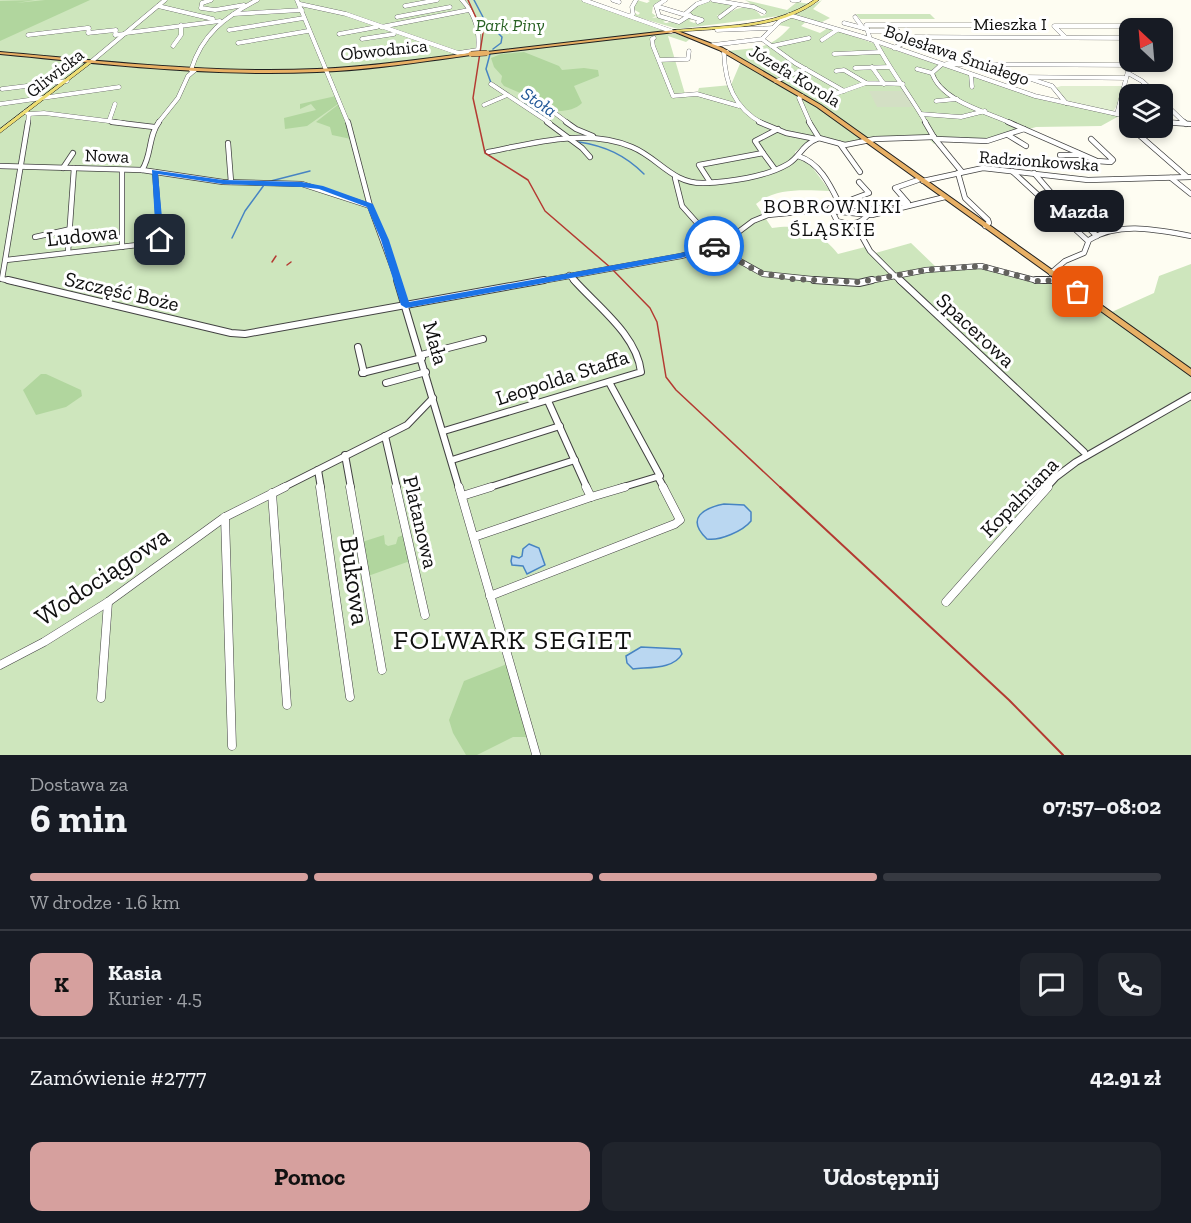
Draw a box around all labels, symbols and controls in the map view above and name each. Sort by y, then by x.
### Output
street label: Mieszka I [973,13,1047,35]
park label: Park Piny [475,14,545,36]
north arrow [1119,18,1173,72]
map controls [1119,18,1173,138]
street label: Bolesława Śmiałego [881,20,1033,90]
street label: Obwodnica [339,34,429,66]
street label: Józefa Korola [745,40,845,112]
street label: Gliwicka [22,43,89,102]
water label: Stoła [517,82,561,122]
button: layers [1119,84,1173,138]
street label: Nowa [84,144,130,168]
street label: Radzionkowska [978,146,1100,176]
callout: Mazda [1033,190,1123,232]
district label: BOBROWNIKI ŚLĄSKIE [763,194,903,241]
text: Mazda [1049,199,1109,223]
pin [134,214,185,265]
courier [684,216,744,276]
street label: Ludowa [45,219,119,251]
icon: home [143,223,176,256]
icon: car [698,230,731,263]
street label: Szczęść Boże [62,266,182,316]
pin [1052,266,1103,317]
icon: bag [1061,275,1094,308]
street label: Spacerowa [932,287,1020,373]
street label: Mała [418,318,454,368]
street label: Leopolda Staffa [492,344,632,410]
street label: Kopalniana [975,452,1063,542]
street label: Platanowa [398,473,444,571]
street label: Wodociągowa [29,519,176,633]
street label: Bukowa [333,535,377,628]
district label: FOLWARK SEGIET [393,624,633,656]
text: Dostawa za [30,772,128,796]
text: 07:57–08:02 [1043,793,1161,820]
text: 6 min [30,795,127,842]
text: W drodze · 1.6 km [30,890,180,914]
button: chat [1020,953,1083,1016]
button: phone [1098,953,1161,1016]
text: Kasia [108,959,162,986]
text: K [54,971,69,998]
text: Kurier · 4.5 [108,986,202,1010]
text: Zamówienie #2777 [30,1064,206,1091]
text: 42.91 zł [1090,1064,1161,1091]
button: Pomoc [30,1142,590,1211]
button: Udostępnij [602,1142,1161,1211]

